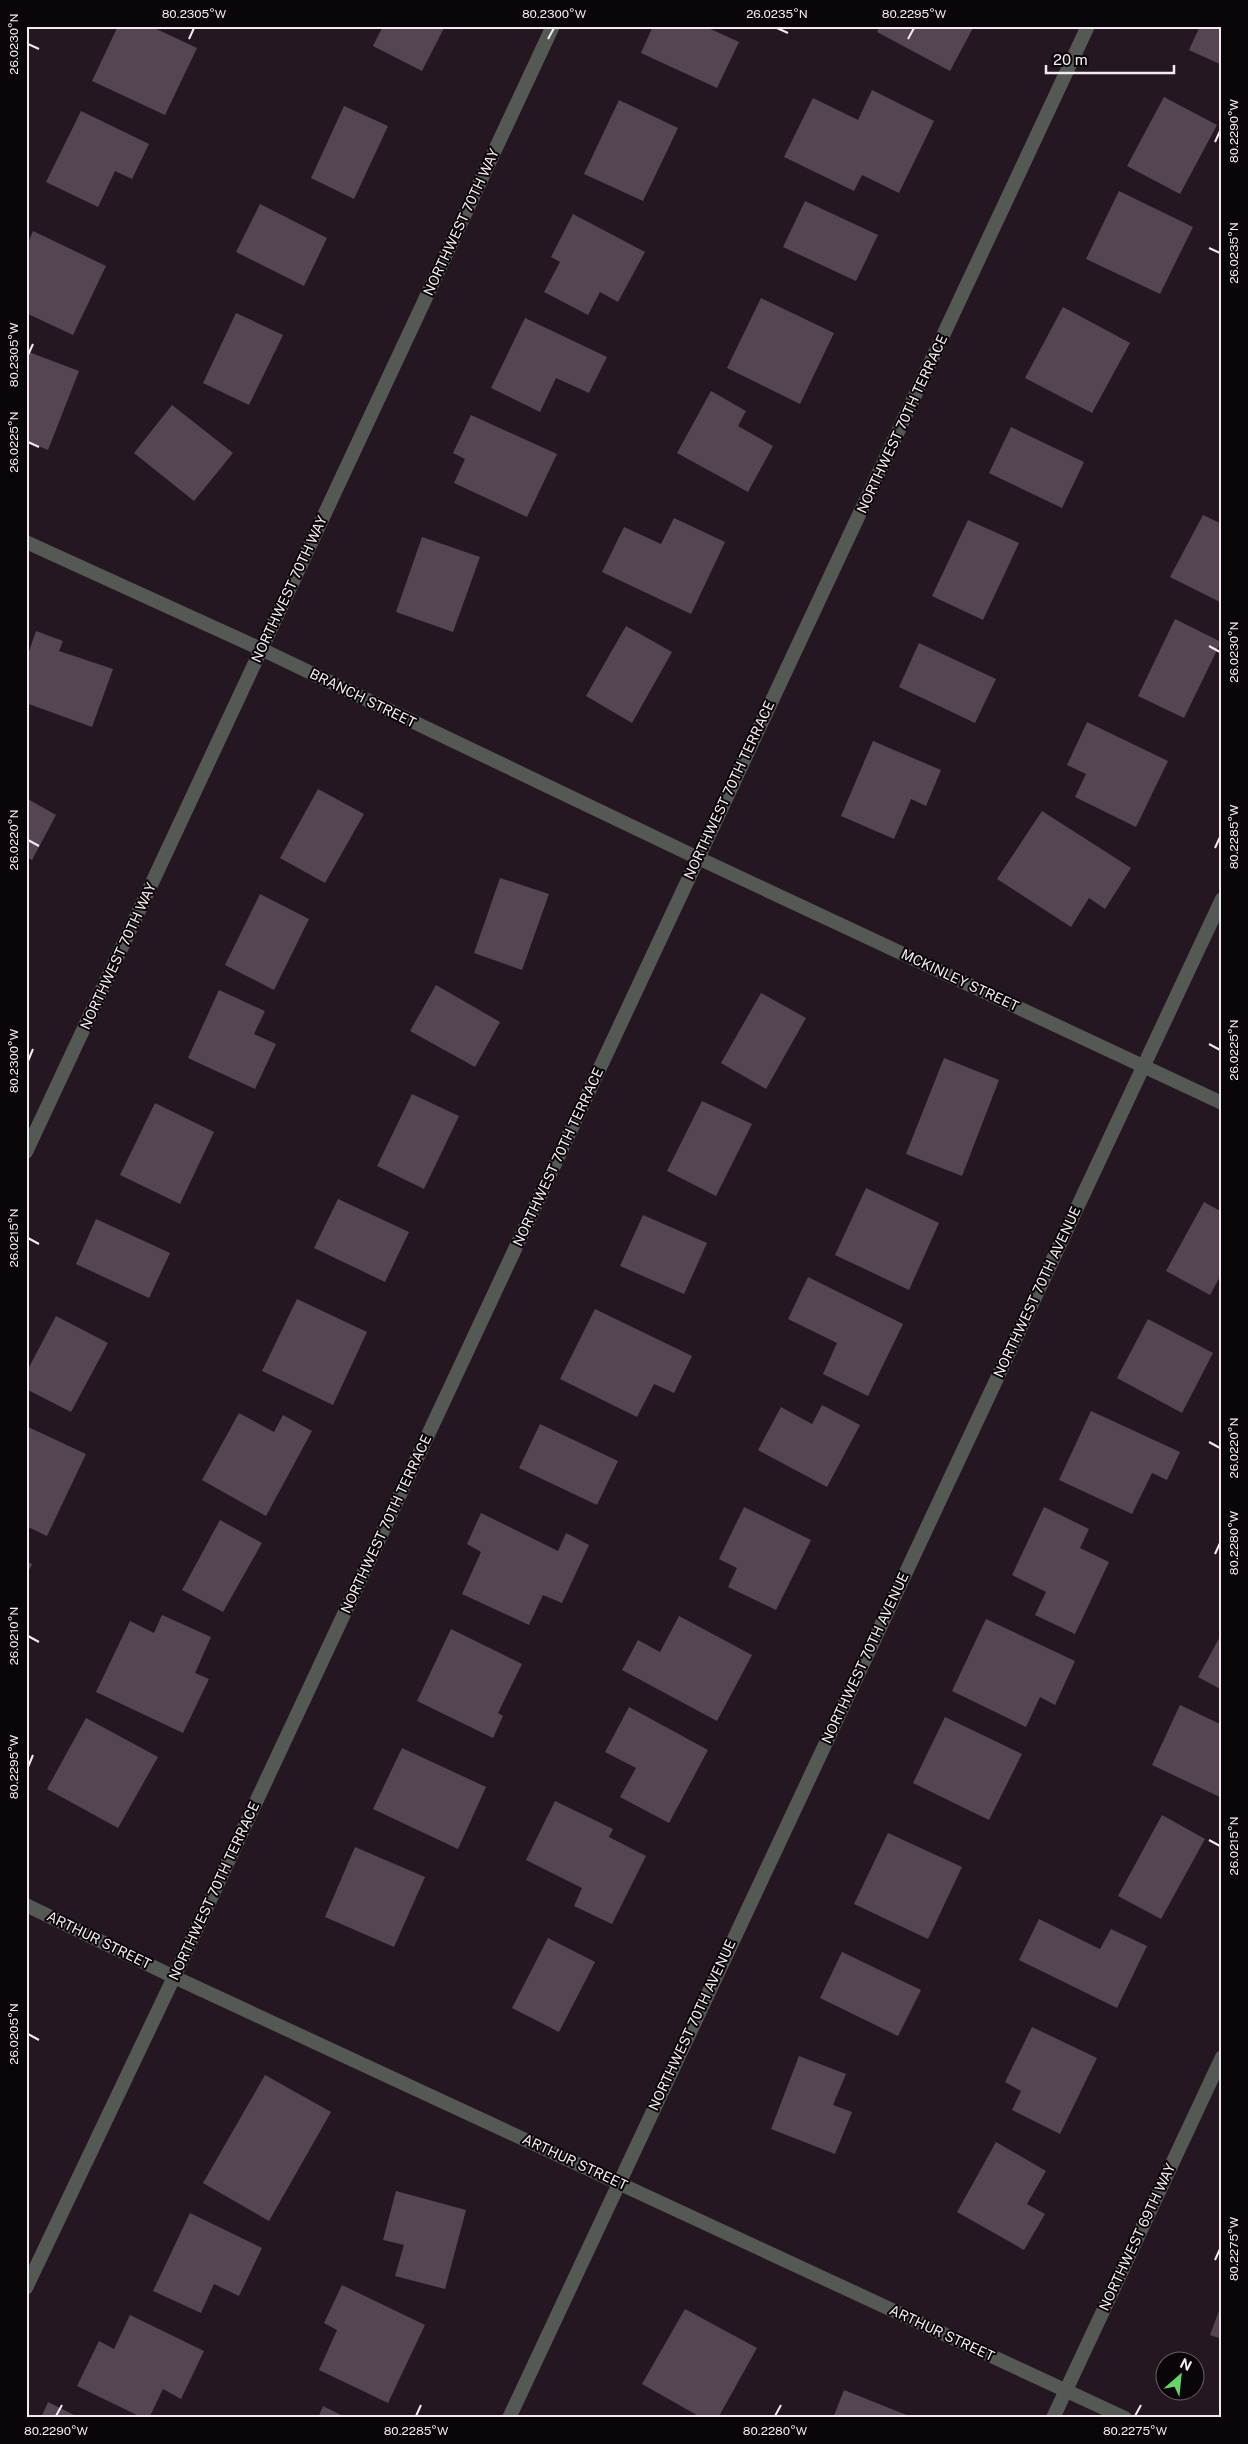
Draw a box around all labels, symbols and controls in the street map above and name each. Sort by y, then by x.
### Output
text: 80.2305°W [162,7,227,21]
text: 80.2300°W [522,7,587,21]
text: 26.0235°N [746,7,808,21]
text: 80.2295°W [882,7,947,21]
text: 26.0230°N [7,13,21,75]
scale bar [1046,42,1173,74]
text: 20 m [1053,51,1088,68]
text: 80.2290°W [1227,98,1241,163]
street label: NORTHWEST 70TH WAY [420,146,502,298]
text: 26.0235°N [1227,222,1241,284]
text: 80.2305°W [7,322,21,387]
street label: NORTHWEST 70TH TERRACE [854,332,950,516]
text: 26.0225°N [7,411,21,473]
street label: NORTHWEST 70TH WAY [248,513,330,665]
text: 26.0230°N [1227,621,1241,683]
street label: BRANCH STREET [307,665,419,731]
street label: NORTHWEST 70TH TERRACE [681,698,777,882]
text: 80.2285°W [1227,804,1241,869]
text: 26.0220°N [7,810,21,870]
street label: NORTHWEST 70TH WAY [77,880,159,1032]
street label: MCKINLEY STREET [899,946,1021,1014]
text: 26.0225°N [1227,1019,1241,1081]
text: 80.2300°W [7,1028,21,1093]
street label: NORTHWEST 70TH TERRACE [510,1065,606,1249]
street label: NORTHWEST 70TH AVENUE [990,1204,1084,1380]
text: 26.0215°N [7,1209,21,1268]
text: 26.0220°N [1227,1418,1241,1478]
street label: NORTHWEST 70TH TERRACE [338,1432,434,1616]
text: 80.2280°W [1227,1510,1241,1575]
street label: NORTHWEST 70TH AVENUE [818,1570,912,1746]
text: 26.0210°N [7,1607,21,1665]
text: 80.2295°W [7,1734,21,1799]
street label: NORTHWEST 70TH TERRACE [166,1799,262,1983]
text: 26.0215°N [1227,1817,1241,1876]
street label: ARTHUR STREET [44,1908,154,1972]
street label: NORTHWEST 70TH AVENUE [645,1937,739,2113]
text: 26.0205°N [7,2003,21,2065]
street label: ARTHUR STREET [520,2131,630,2193]
street label: NORTHWEST 69TH WAY [1096,2160,1178,2313]
text: 80.2275°W [1227,2216,1241,2281]
street label: ARTHUR STREET [887,2302,997,2364]
north arrow [1156,2352,1206,2402]
text: N [1177,2355,1194,2374]
text: 80.2290°W [24,2424,89,2438]
text: 80.2285°W [384,2424,449,2438]
text: 80.2280°W [743,2424,808,2438]
text: 80.2275°W [1103,2424,1168,2438]

